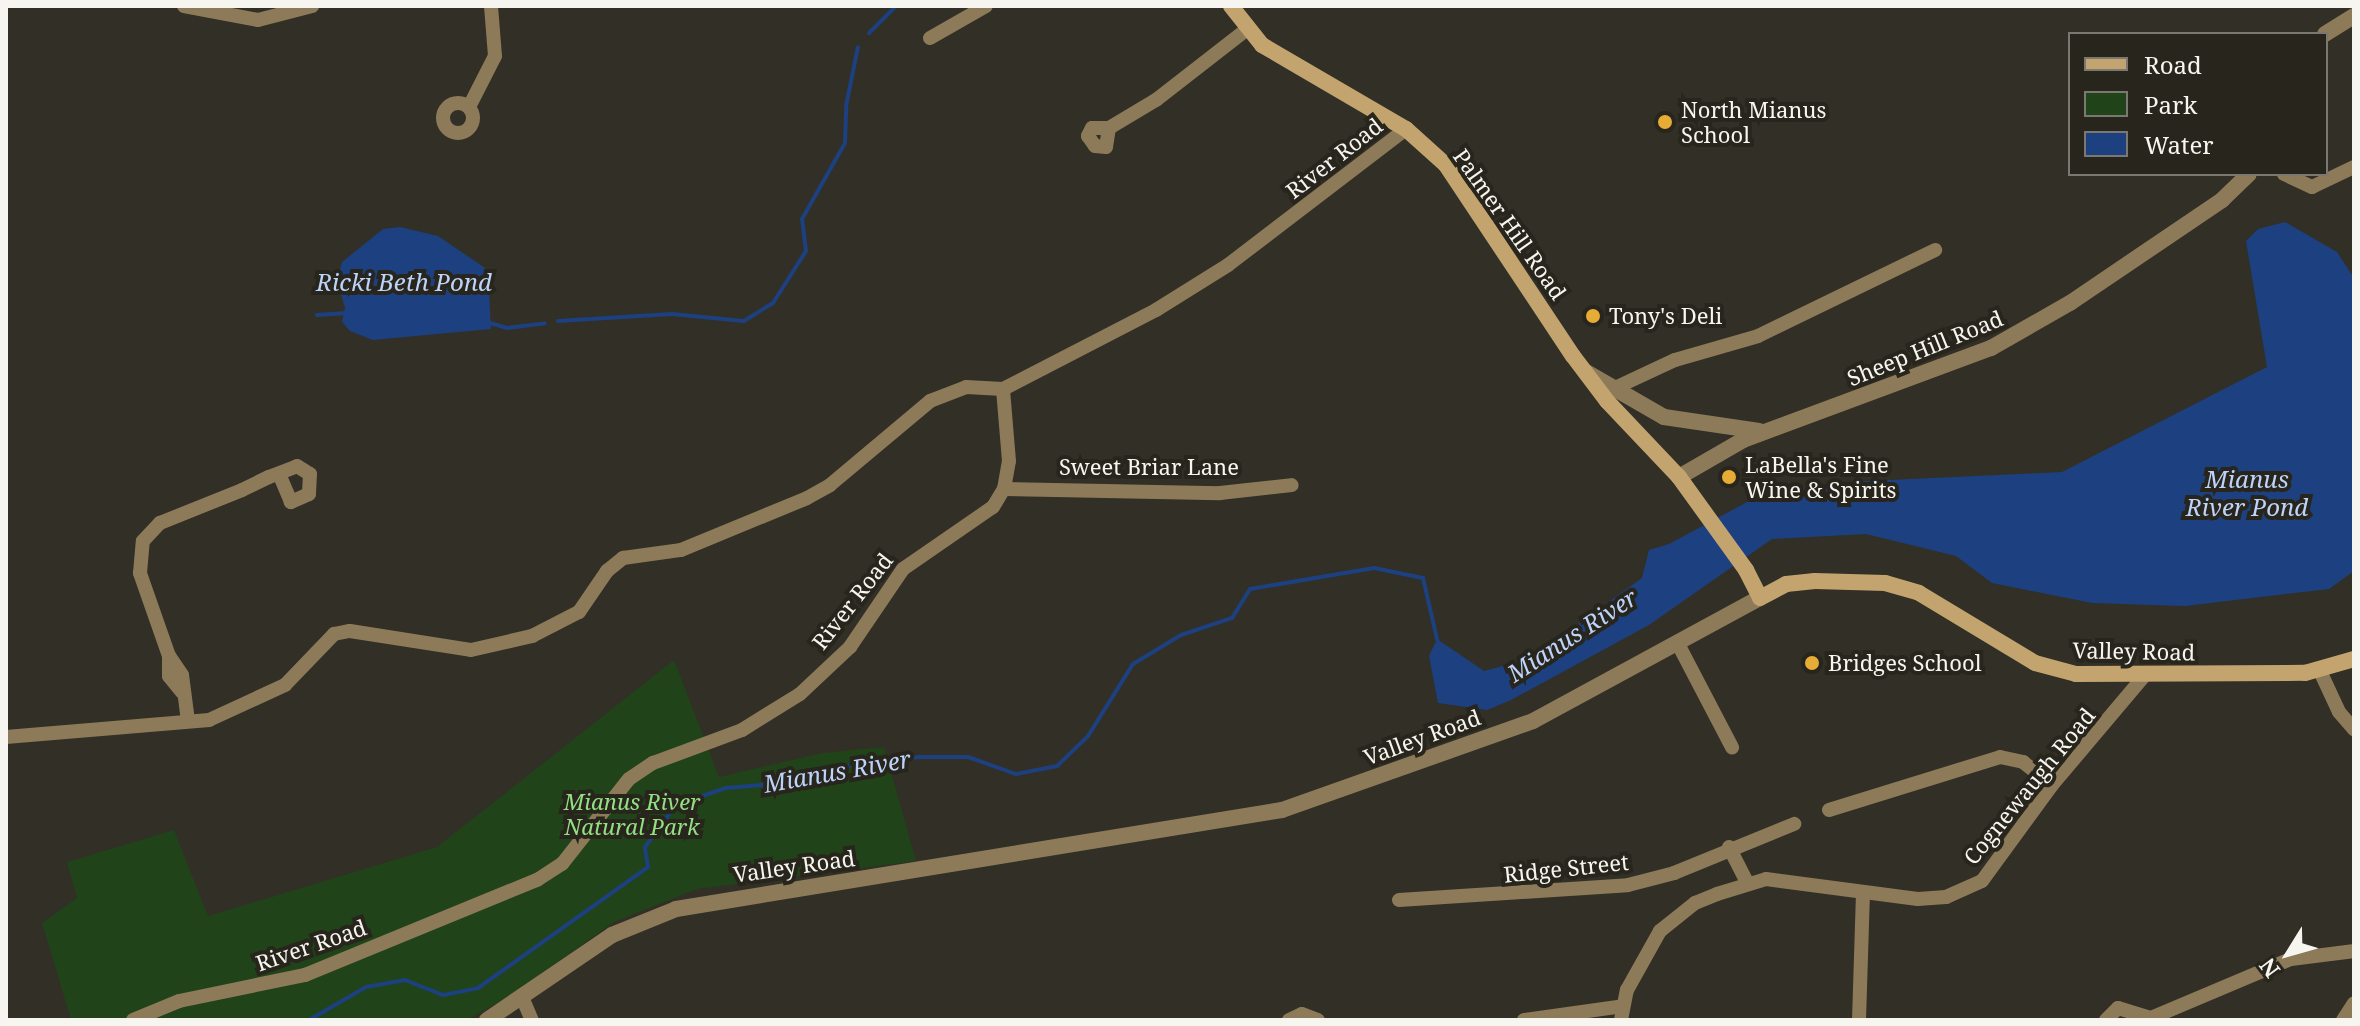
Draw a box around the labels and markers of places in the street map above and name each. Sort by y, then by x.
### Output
place label: North Mianus School [1681,96,1826,148]
marker: North Mianus School [1656,113,1674,131]
place label: Tony's Deli [1609,303,1722,329]
marker: Tony's Deli [1584,307,1602,325]
place label: LaBella's Fine Wine & Spirits [1745,451,1896,502]
marker: LaBella's Fine Wine & Spirits [1720,468,1738,486]
place label: Bridges School [1828,650,1982,676]
marker: Bridges School [1803,654,1821,672]

